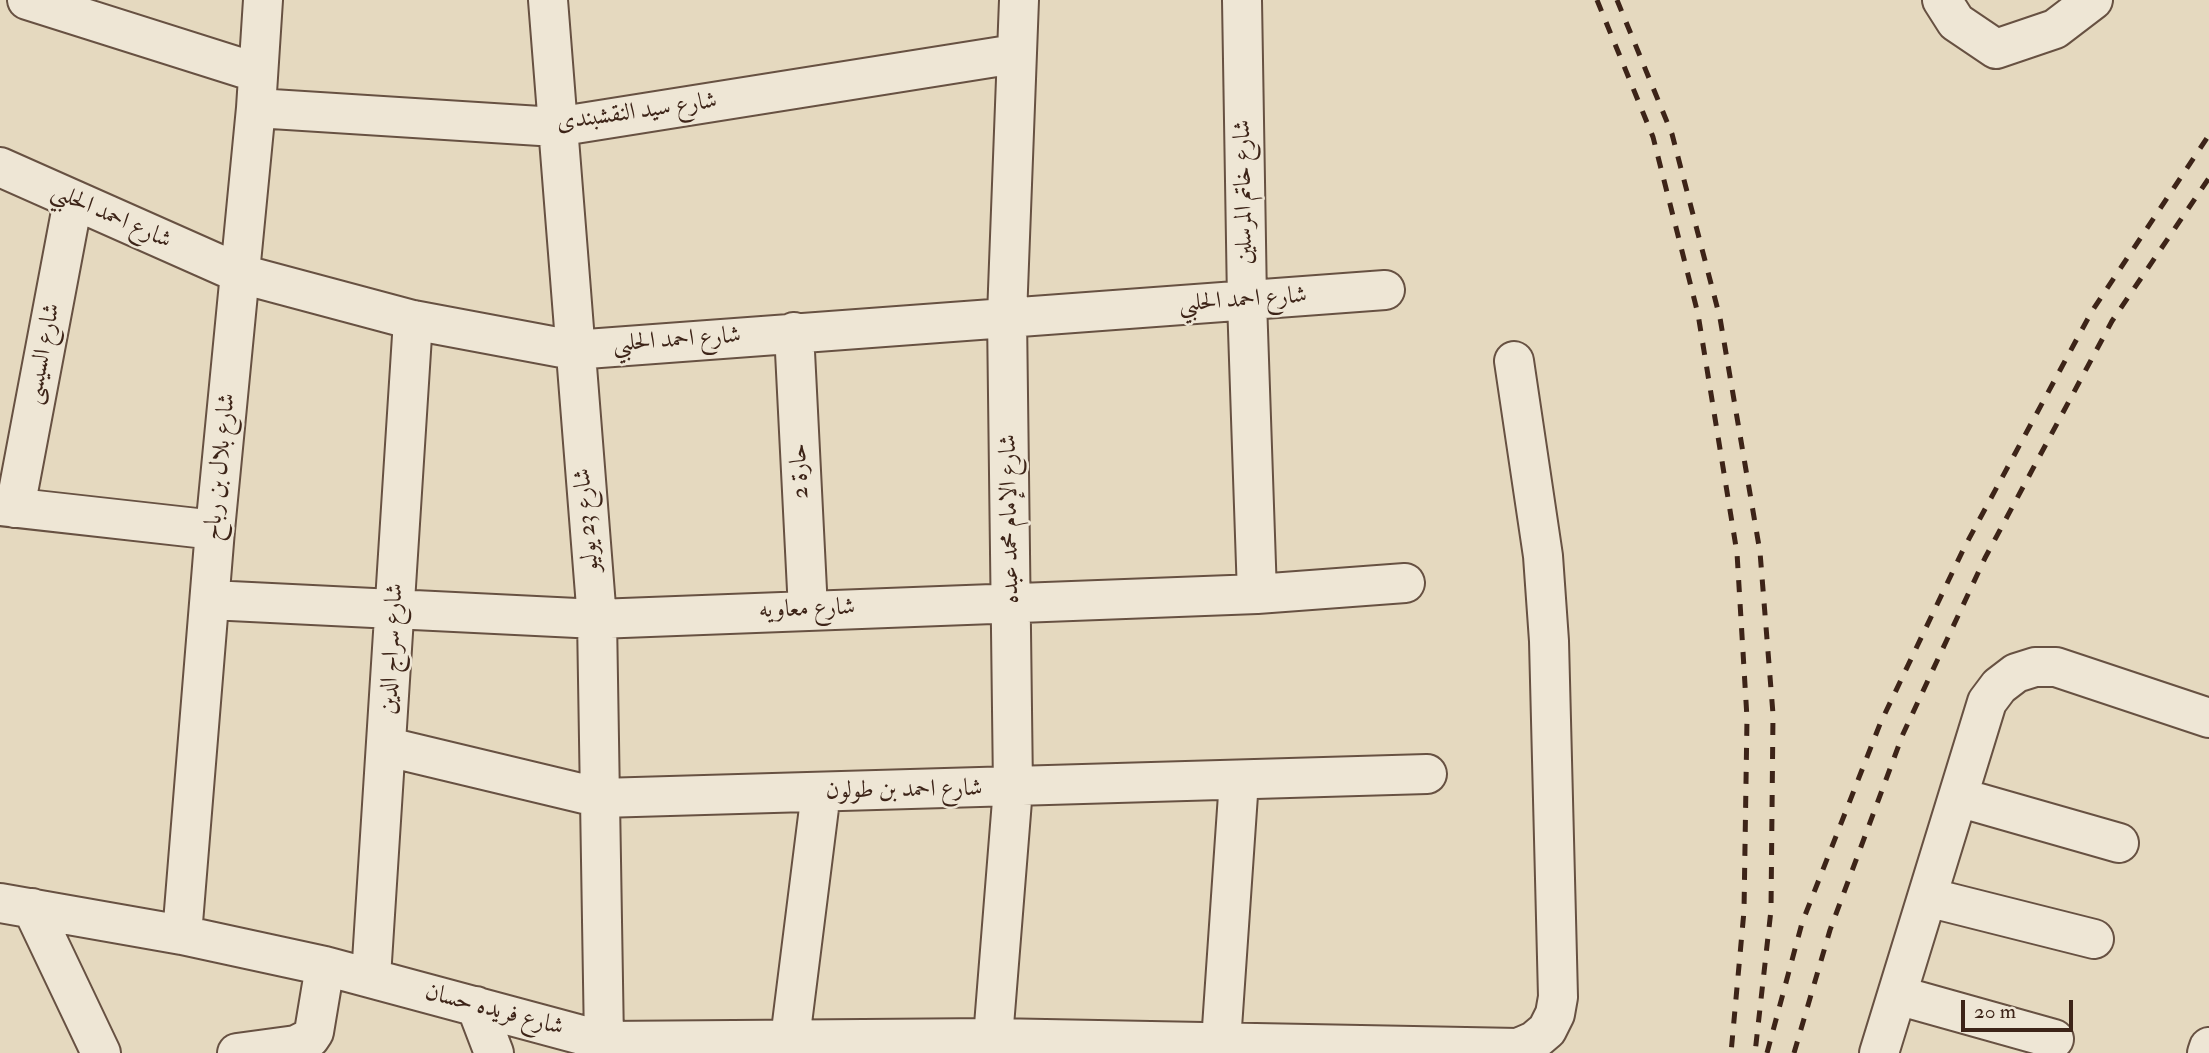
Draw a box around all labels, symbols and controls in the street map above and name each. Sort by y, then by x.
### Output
street label: شارع سيد النقشبندى [555,87,719,139]
street label: شارع خاتم المرسلين [1229,119,1261,265]
street label: شارع احمد الحلبي [47,178,175,256]
street label: شارع احمد الحلبي [1178,282,1308,320]
street label: شارع السيسى [20,301,68,407]
street label: شارع احمد الحلبي [612,322,742,360]
street label: شارع بلال بن رباح [199,392,243,542]
street label: شارع الإمام محمد عبده [995,434,1027,604]
street label: حارة 2 [785,442,817,500]
street label: شارع 23 يوليو [569,467,607,573]
street label: شارع سراج الدين [375,583,411,715]
street label: شارع معاويه [758,594,856,626]
street label: شارع احمد بن طولون [825,775,983,807]
street label: شارع فريده حسان [422,979,566,1043]
scale bar [1964,986,2076,1030]
text: 20 m [1974,998,2016,1025]

